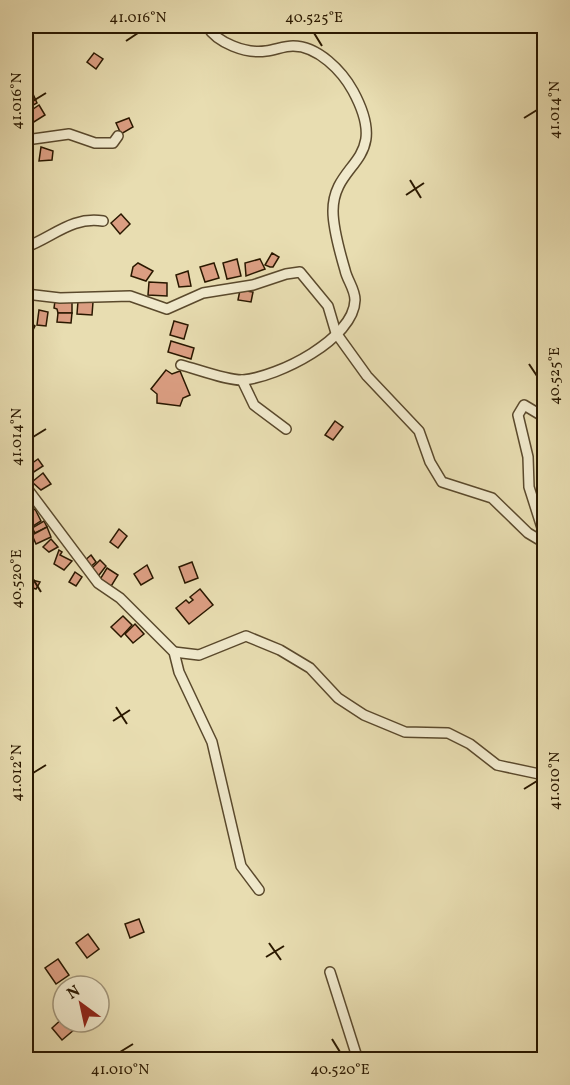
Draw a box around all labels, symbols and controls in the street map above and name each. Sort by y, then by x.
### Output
text: 41.016°N [109,8,167,29]
text: 40.525°E [285,8,343,29]
text: 41.016°N [7,72,28,130]
text: 41.014°N [545,81,566,139]
text: 40.525°E [545,347,566,405]
text: 41.014°N [7,408,28,466]
text: 40.520°E [7,549,28,609]
text: 41.012°N [7,744,28,802]
text: 41.010°N [545,752,566,810]
north arrow [51,974,111,1034]
text: N [63,981,85,1005]
text: 41.010°N [91,1060,149,1081]
text: 40.520°E [310,1060,370,1081]

